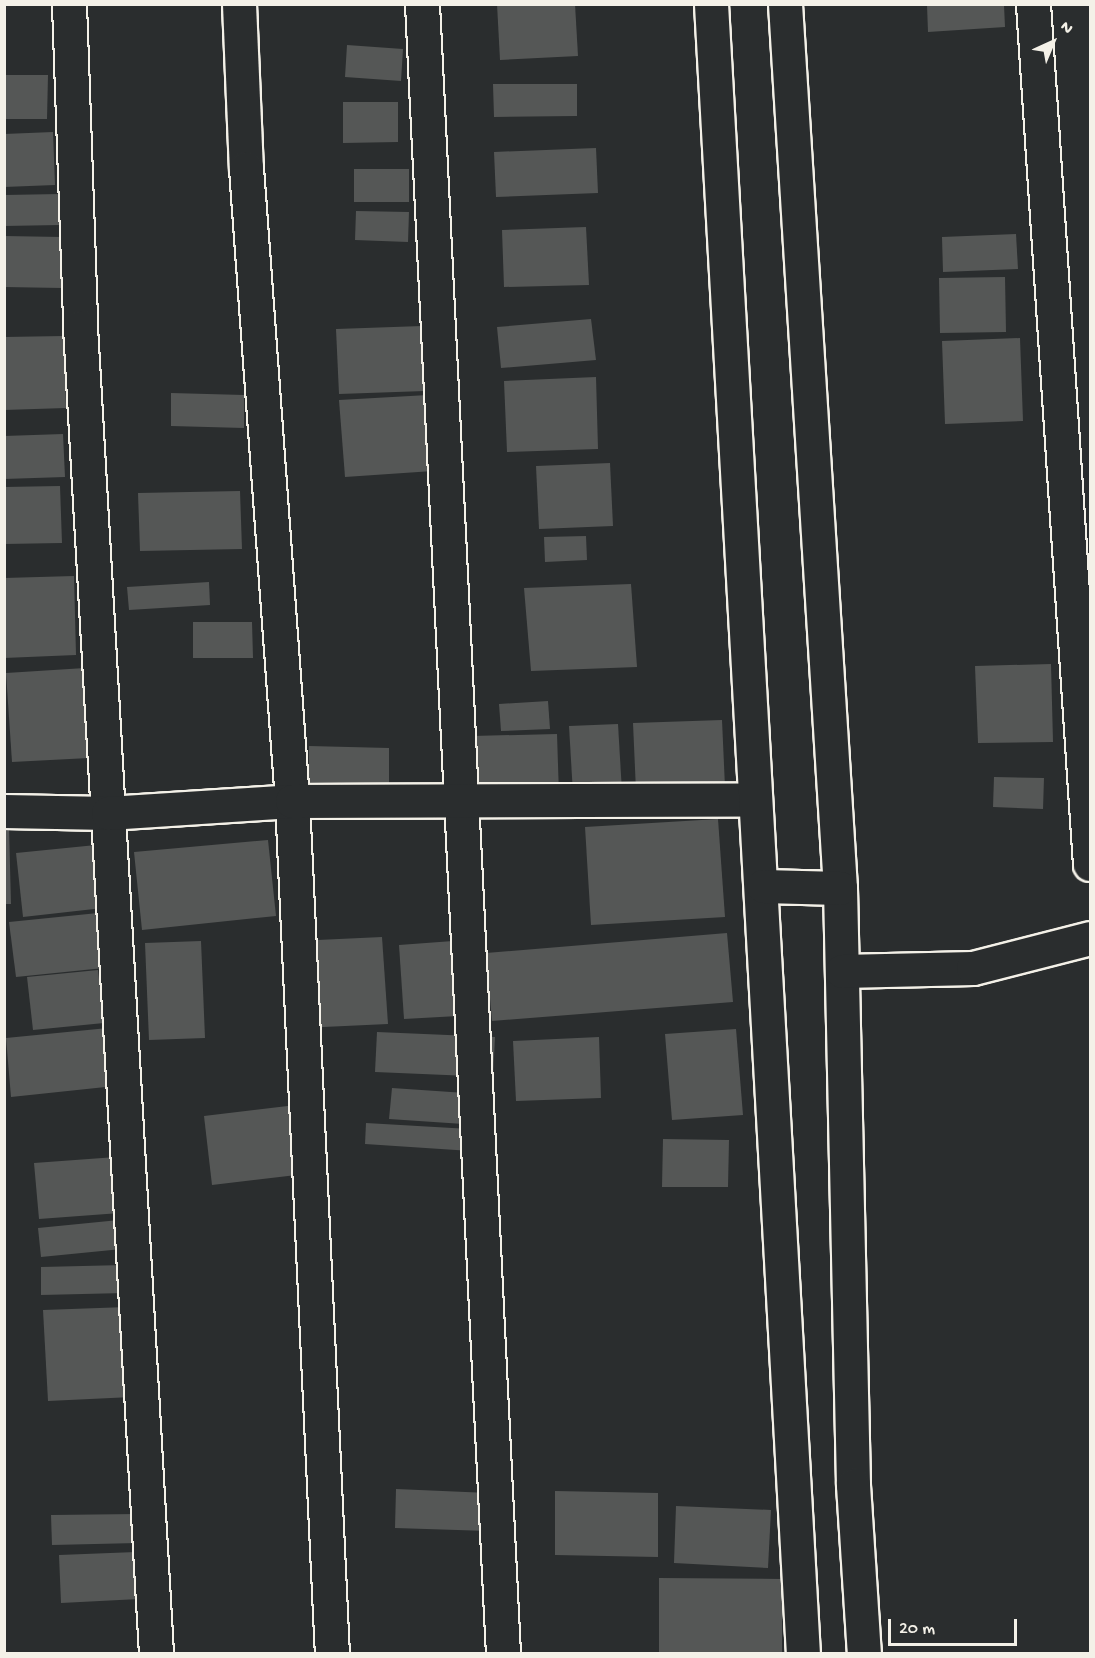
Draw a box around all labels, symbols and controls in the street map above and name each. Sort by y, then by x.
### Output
north arrow [1023,12,1083,72]
text: N [1055,18,1076,39]
scale bar [891,1607,1020,1645]
text: 20 m [899,1619,935,1640]

